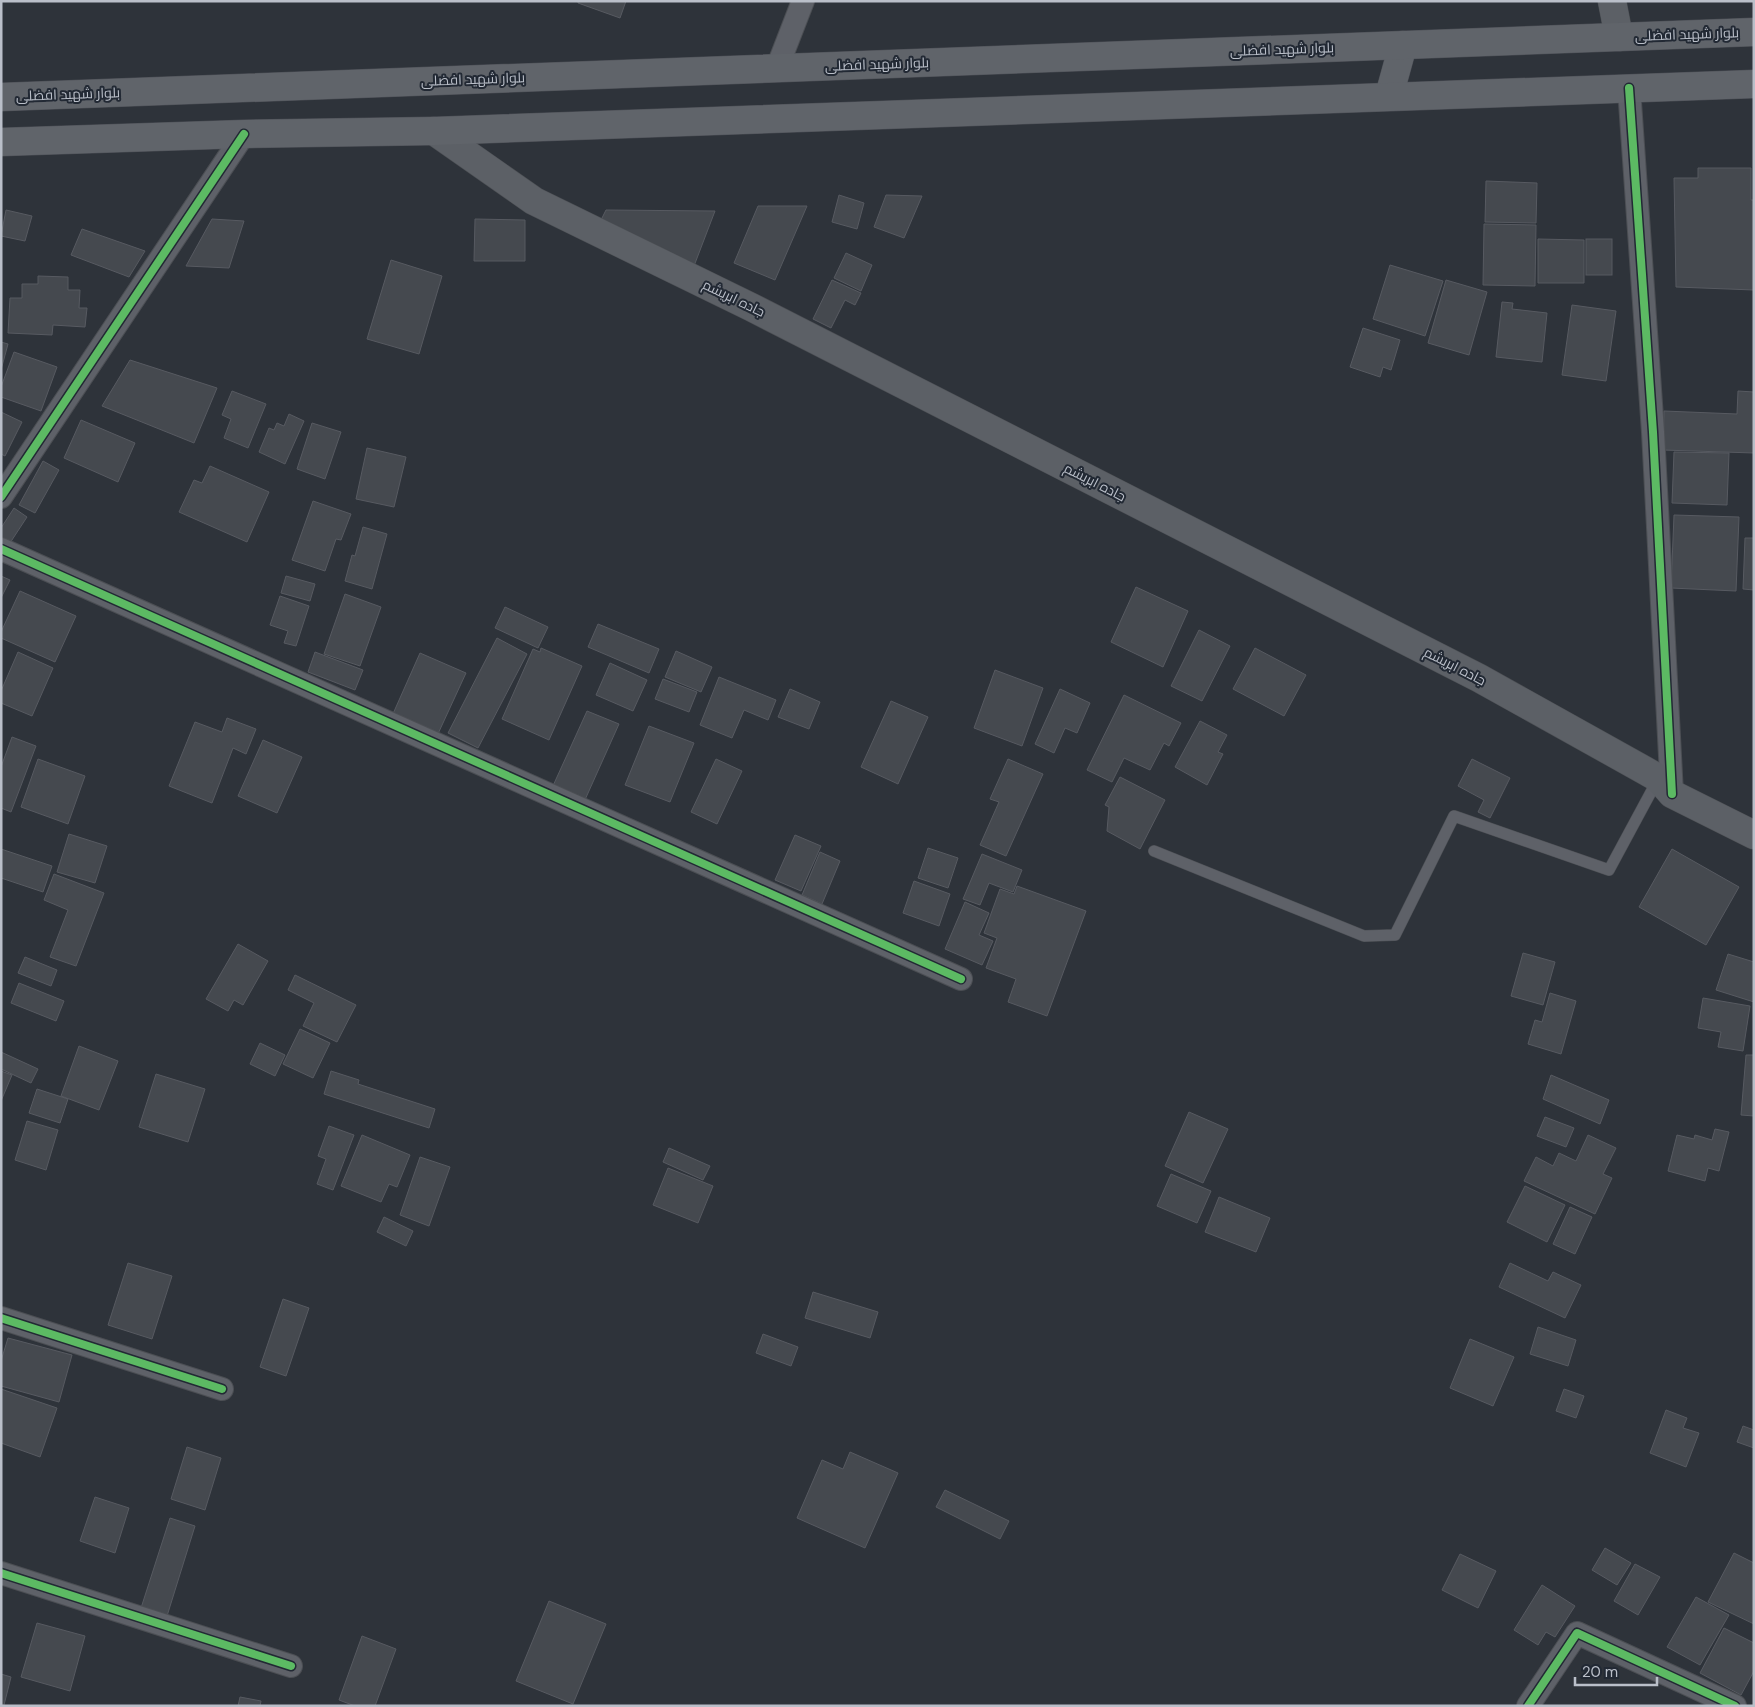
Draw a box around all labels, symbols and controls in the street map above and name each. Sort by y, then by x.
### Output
street label: بلوار شهید افضلی [1635,23,1739,45]
street label: بلوار شهید افضلی [1230,38,1334,60]
street label: بلوار شهید افضلی [825,53,929,75]
street label: بلوار شهید افضلی [421,68,525,90]
street label: بلوار شهید افضلی [16,83,120,105]
street label: جاده ابریشم [699,275,768,322]
street label: جاده ابریشم [1060,459,1129,506]
street label: جاده ابریشم [1420,643,1489,690]
scale bar [1575,1654,1658,1686]
text: 20 m [1582,1662,1618,1682]

